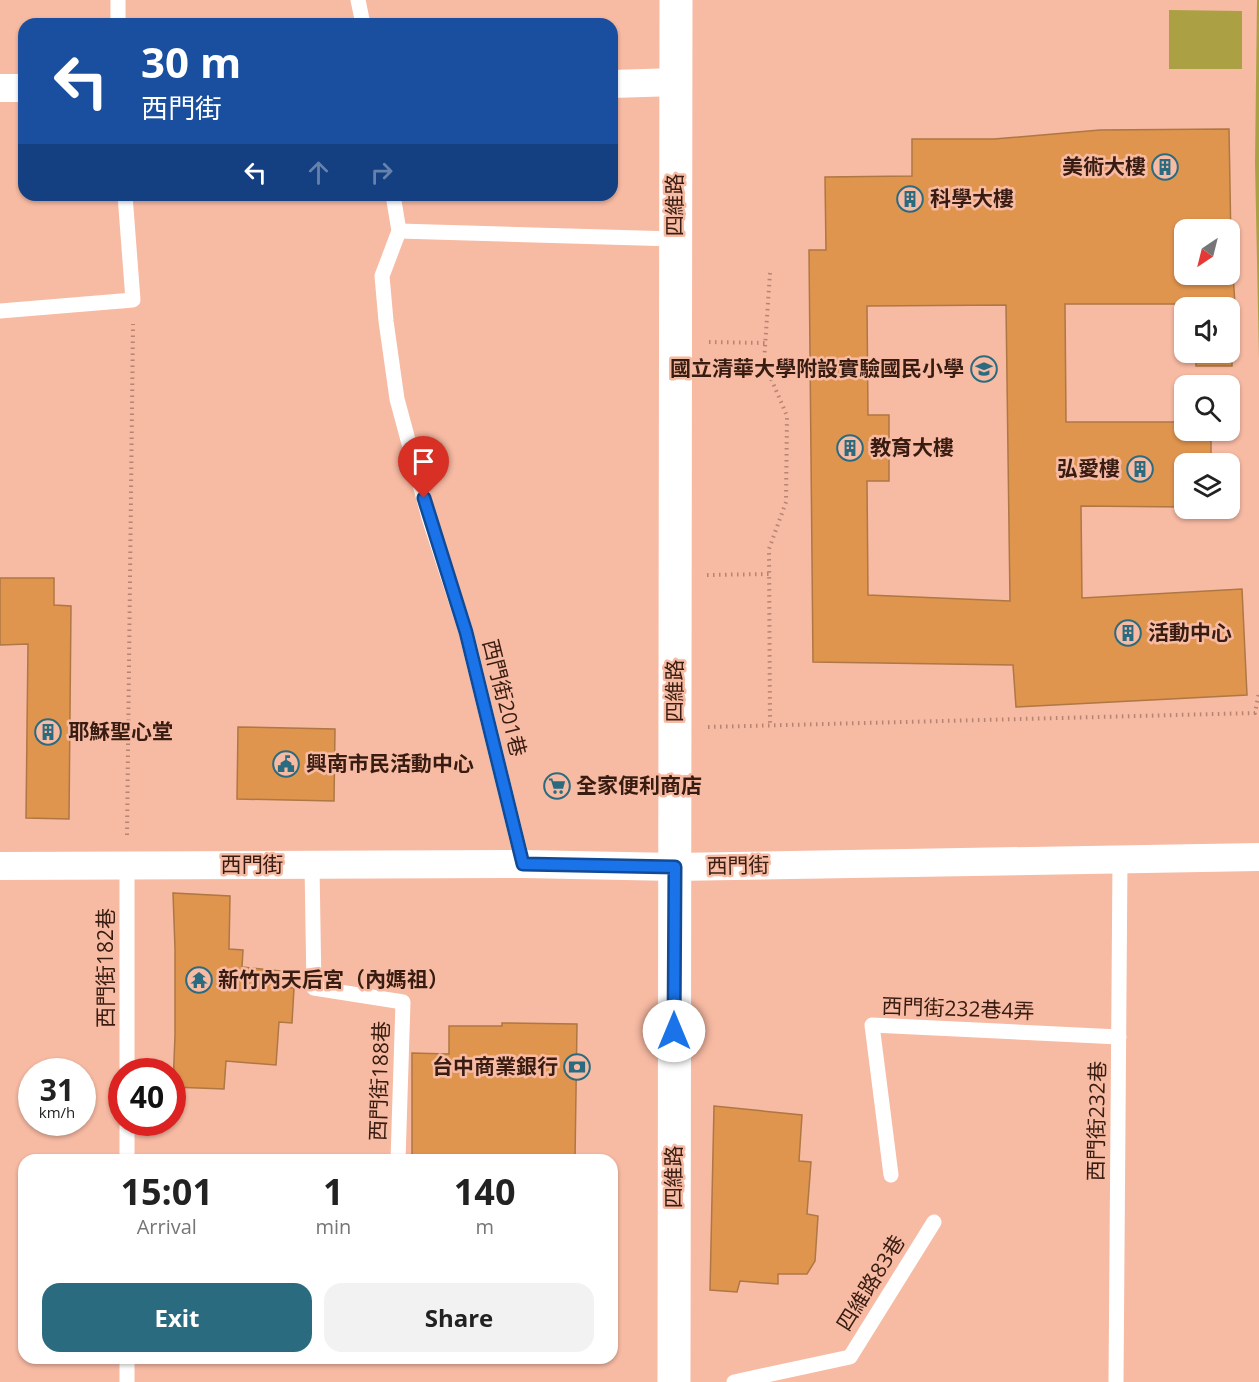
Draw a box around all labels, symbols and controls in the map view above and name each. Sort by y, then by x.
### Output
text: 30 m [141,33,241,90]
icon: left [42,42,120,120]
text: 西門街 [141,89,222,126]
place label: 美術大樓 [1062,152,1146,180]
building icon: 美術大樓 [1150,152,1180,182]
icon: left [239,156,272,189]
icon: ahead [302,156,335,189]
icon: right [365,156,398,189]
street label: 四維路 [660,174,688,237]
building icon: 科學大樓 [895,184,925,214]
place label: 科學大樓 [930,184,1014,212]
north arrow [1174,219,1240,285]
map controls [1174,219,1240,519]
button: sound [1174,297,1240,363]
place label: 國立清華大學附設實驗國民小學 [670,354,964,382]
school or university icon: 國立清華大學附設實驗國民小學 [969,354,999,384]
button: search [1174,375,1240,441]
building icon: 教育大樓 [835,433,865,463]
place label: 教育大樓 [870,433,954,461]
pin [398,436,449,498]
icon: arrive [407,445,440,478]
button: layers [1174,453,1240,519]
place label: 弘愛樓 [1057,454,1120,482]
building icon: 弘愛樓 [1125,454,1155,484]
building icon: 活動中心 [1113,618,1143,648]
place label: 活動中心 [1148,618,1232,646]
street label: 西門街201巷 [477,636,533,759]
street label: 四維路 [660,660,688,723]
building icon: 耶穌聖心堂 [33,717,63,747]
place label: 耶穌聖心堂 [68,717,173,745]
public building icon: 興南市民活動中心 [271,749,301,779]
place label: 興南市民活動中心 [306,749,474,777]
supermarket icon: 全家便利商店 [542,771,572,801]
place label: 全家便利商店 [576,771,702,799]
street label: 西門街 [221,850,284,878]
street label: 西門街 [706,850,770,880]
street label: 西門街182巷 [91,908,119,1028]
temple icon: 新竹內天后宮（內媽祖） [184,965,214,995]
place label: 新竹內天后宮（內媽祖） [218,965,449,993]
street label: 西門街232巷4弄 [881,991,1035,1025]
position arrow [642,999,706,1063]
street label: 西門街188巷 [363,1020,395,1141]
place label: 台中商業銀行 [432,1052,558,1080]
bank icon: 台中商業銀行 [562,1052,592,1082]
speed limit sign: 40 [108,1058,186,1136]
street label: 西門街232巷 [1081,1061,1111,1181]
text: 31 [40,1069,74,1110]
text: km/h [39,1102,75,1122]
street label: 四維路 [659,1146,687,1209]
text: 15:01 [120,1167,213,1216]
text: 1 [323,1167,344,1216]
text: 140 [454,1167,516,1216]
text: Arrival [137,1213,197,1240]
text: min [315,1213,351,1240]
text: m [475,1213,494,1240]
street label: 四維路83巷 [830,1229,911,1336]
button: Exit [42,1283,312,1352]
button: Share [324,1283,594,1352]

